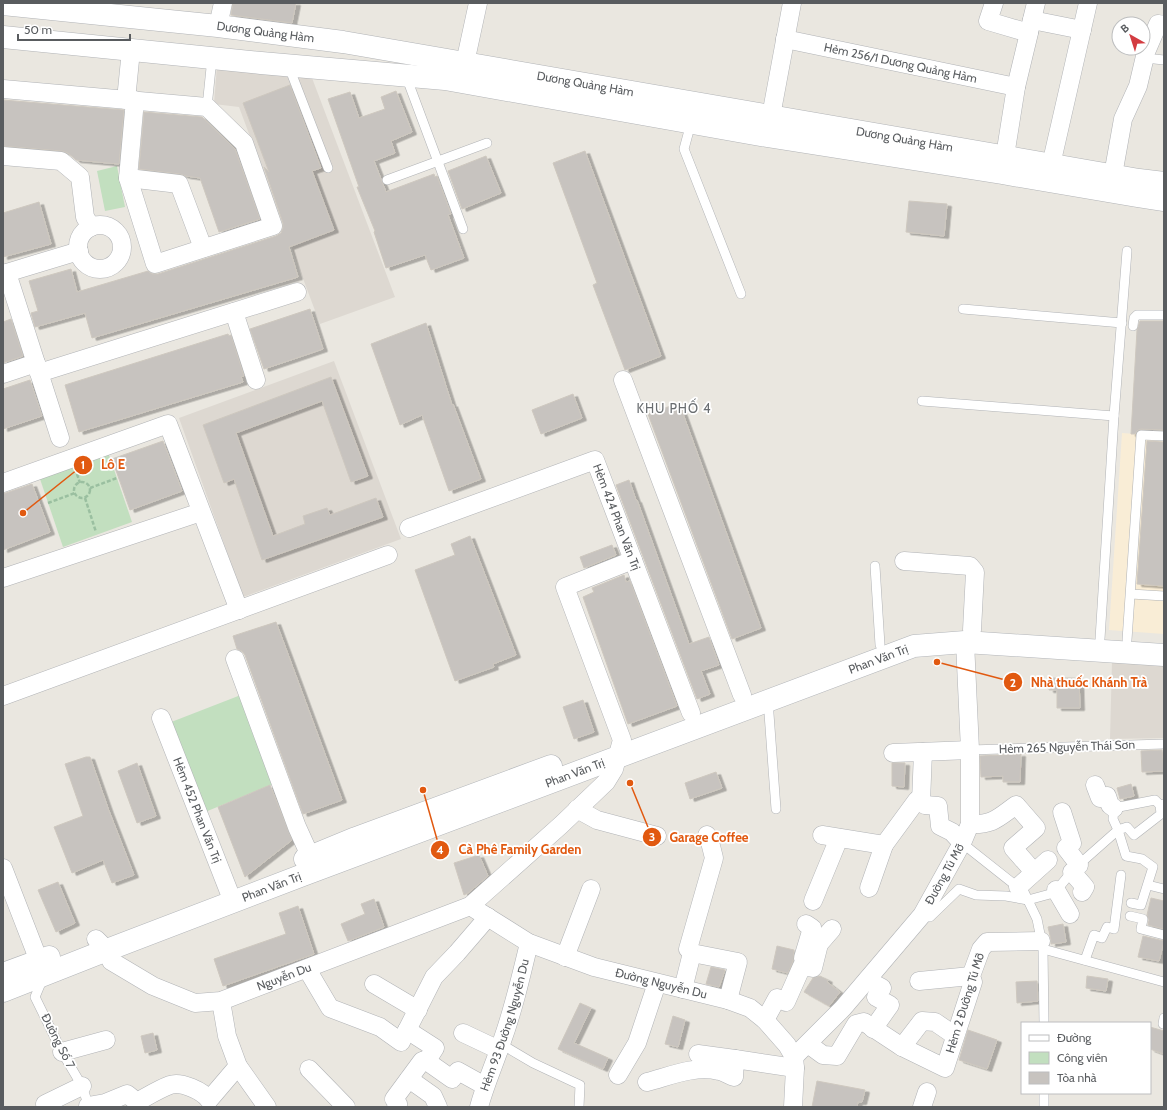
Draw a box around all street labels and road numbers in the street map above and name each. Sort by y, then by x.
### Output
street label: Dương Quảng Hàm [216,18,315,45]
street label: Hẻm 256/1 Dương Quảng Hàm [823,39,979,86]
street label: Dương Quảng Hàm [536,68,635,99]
street label: Dương Quảng Hàm [855,123,954,155]
street label: Hẻm 424 Phan Văn Trị [590,461,644,572]
street label: Phan Văn Trị [846,641,910,677]
street label: Hẻm 265 Nguyễn Thái Sơn [999,737,1136,756]
street label: Hẻm 452 Phan Văn Trị [170,755,225,865]
street label: Phan Văn Trị [543,755,606,791]
street label: Đường Tú Mỡ [921,840,967,907]
street label: Phan Văn Trị [240,868,303,905]
street label: Hẻm 2 Đường Tú Mỡ [942,950,987,1055]
street label: Hẻm 93 Đường Nguyễn Du [476,957,532,1093]
street label: Nguyễn Du [255,959,313,994]
street label: Đường Nguyễn Du [614,964,709,1002]
street label: Đường Số 7 [38,1011,79,1071]

